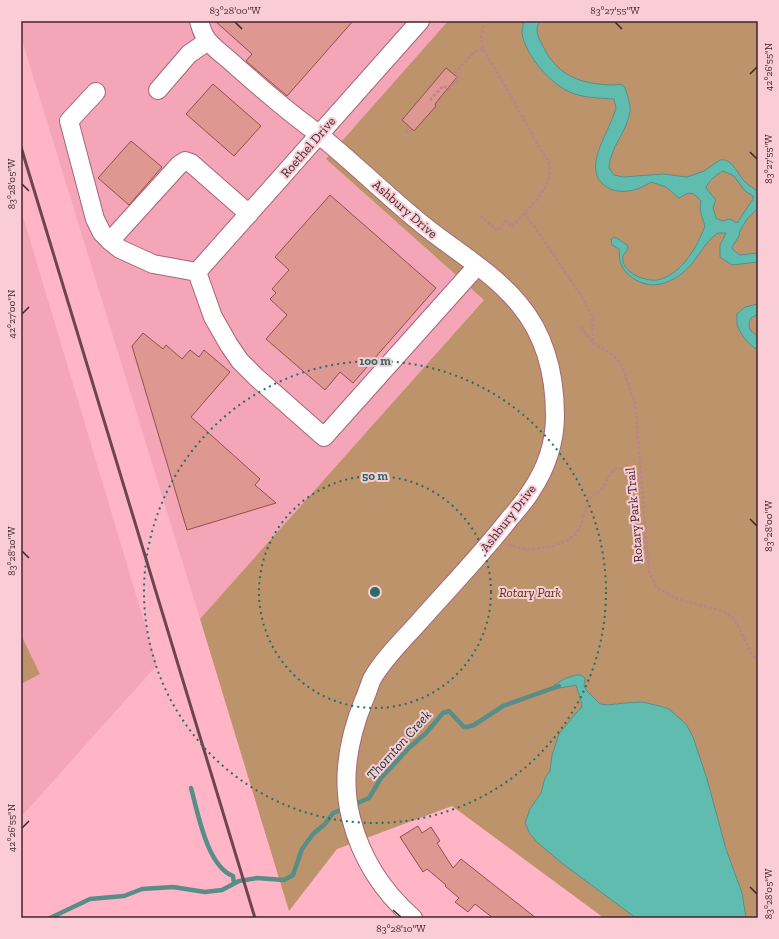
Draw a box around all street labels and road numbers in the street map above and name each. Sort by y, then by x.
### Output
street label: Roethel Drive [277,113,339,181]
street label: Ashbury Drive [370,177,440,241]
street label: Rotary Park Trail [622,466,646,563]
street label: Ashbury Drive [477,481,539,555]

